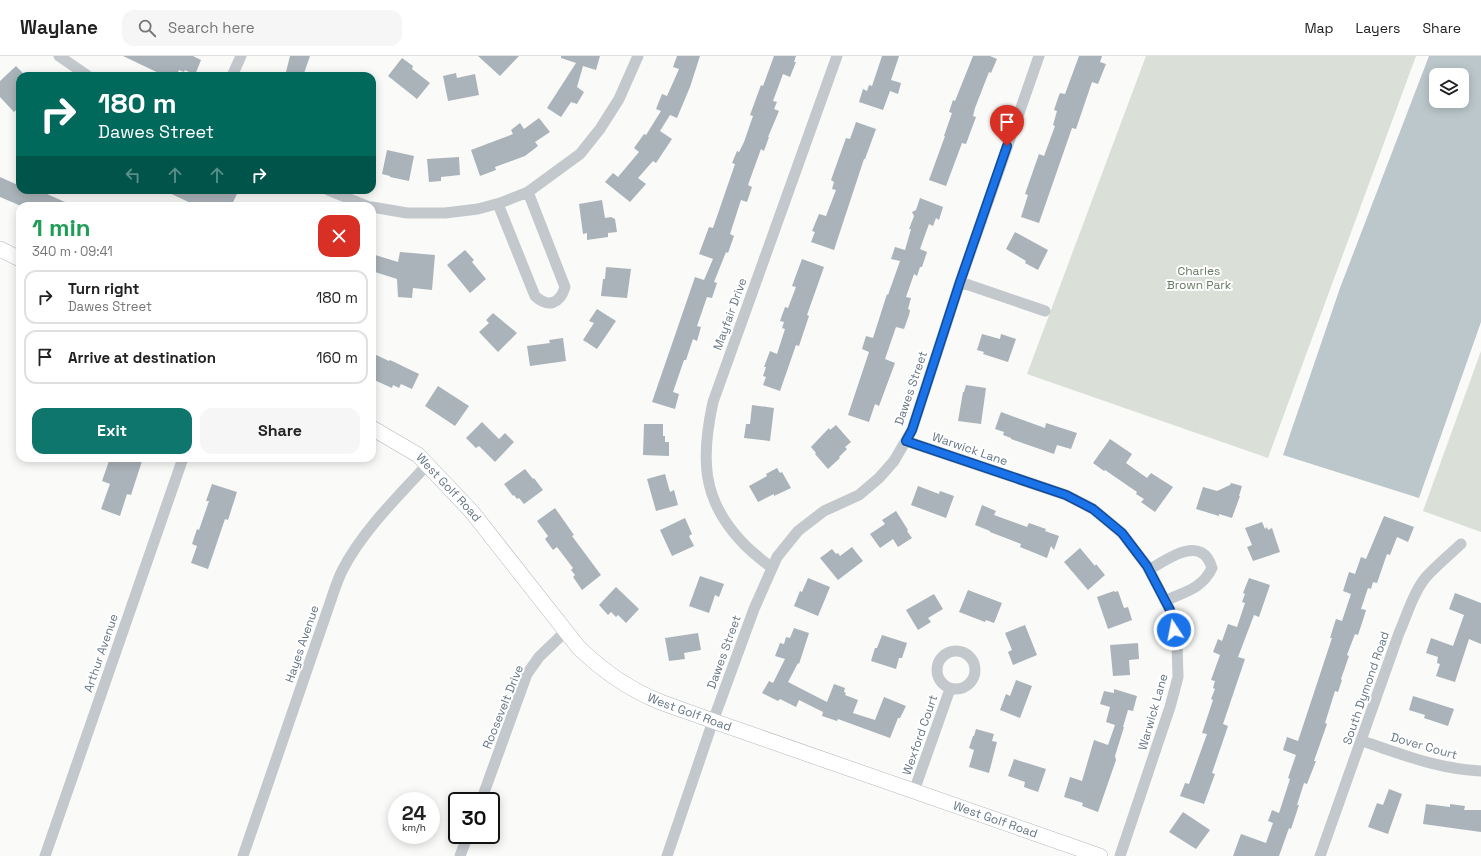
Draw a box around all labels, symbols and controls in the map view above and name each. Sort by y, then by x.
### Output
search box [122,10,402,46]
text: Waylane [20,15,98,40]
icon: search [136,17,158,39]
text: Search here [168,18,255,37]
text: Map [1304,19,1334,37]
text: Layers [1356,19,1400,37]
text: Share [1422,19,1461,37]
map controls [1429,68,1469,108]
button: layers [1429,68,1469,108]
text: 180 m [98,85,177,121]
icon: right [32,88,84,140]
pin [990,105,1024,146]
icon: arrive [996,111,1018,133]
text: Dawes Street [98,120,214,143]
icon: left [122,164,144,186]
icon: ahead [164,164,186,186]
icon: ahead [206,164,228,186]
icon: right [248,164,270,186]
text: 1 min [32,212,91,243]
button: close [318,215,360,257]
text: 340 m · 09:41 [32,243,113,260]
park label: Charles Brown Park [1167,263,1232,293]
street label: Mayfair Drive [710,276,750,352]
text: Turn right [68,279,139,298]
icon: right [34,286,56,308]
text: 180 m [316,288,358,307]
text: Dawes Street [68,298,152,315]
icon: arrive [34,346,56,368]
text: Arrive at destination [68,348,216,367]
text: 160 m [316,348,358,367]
street label: Dawes Street [891,349,931,427]
button: Exit [32,408,192,454]
button: Share [200,408,360,454]
street label: Warwick Lane [930,429,1010,469]
street label: West Golf Road [412,450,485,525]
street label: Hayes Avenue [281,603,323,685]
position arrow [1153,609,1195,651]
street label: Arthur Avenue [80,612,122,694]
street label: Dawes Street [703,613,745,691]
street label: South Dymond Road [1339,629,1393,747]
street label: Roosevelt Drive [479,663,527,751]
street label: Warwick Lane [1134,672,1172,752]
street label: West Golf Road [645,689,734,735]
street label: Wexford Court [899,693,941,777]
street label: Dover Court [1389,729,1459,763]
speed limit sign: 30 [448,792,500,844]
street label: West Golf Road [951,797,1040,842]
text: 24 [402,800,426,826]
text: km/h [402,821,426,834]

